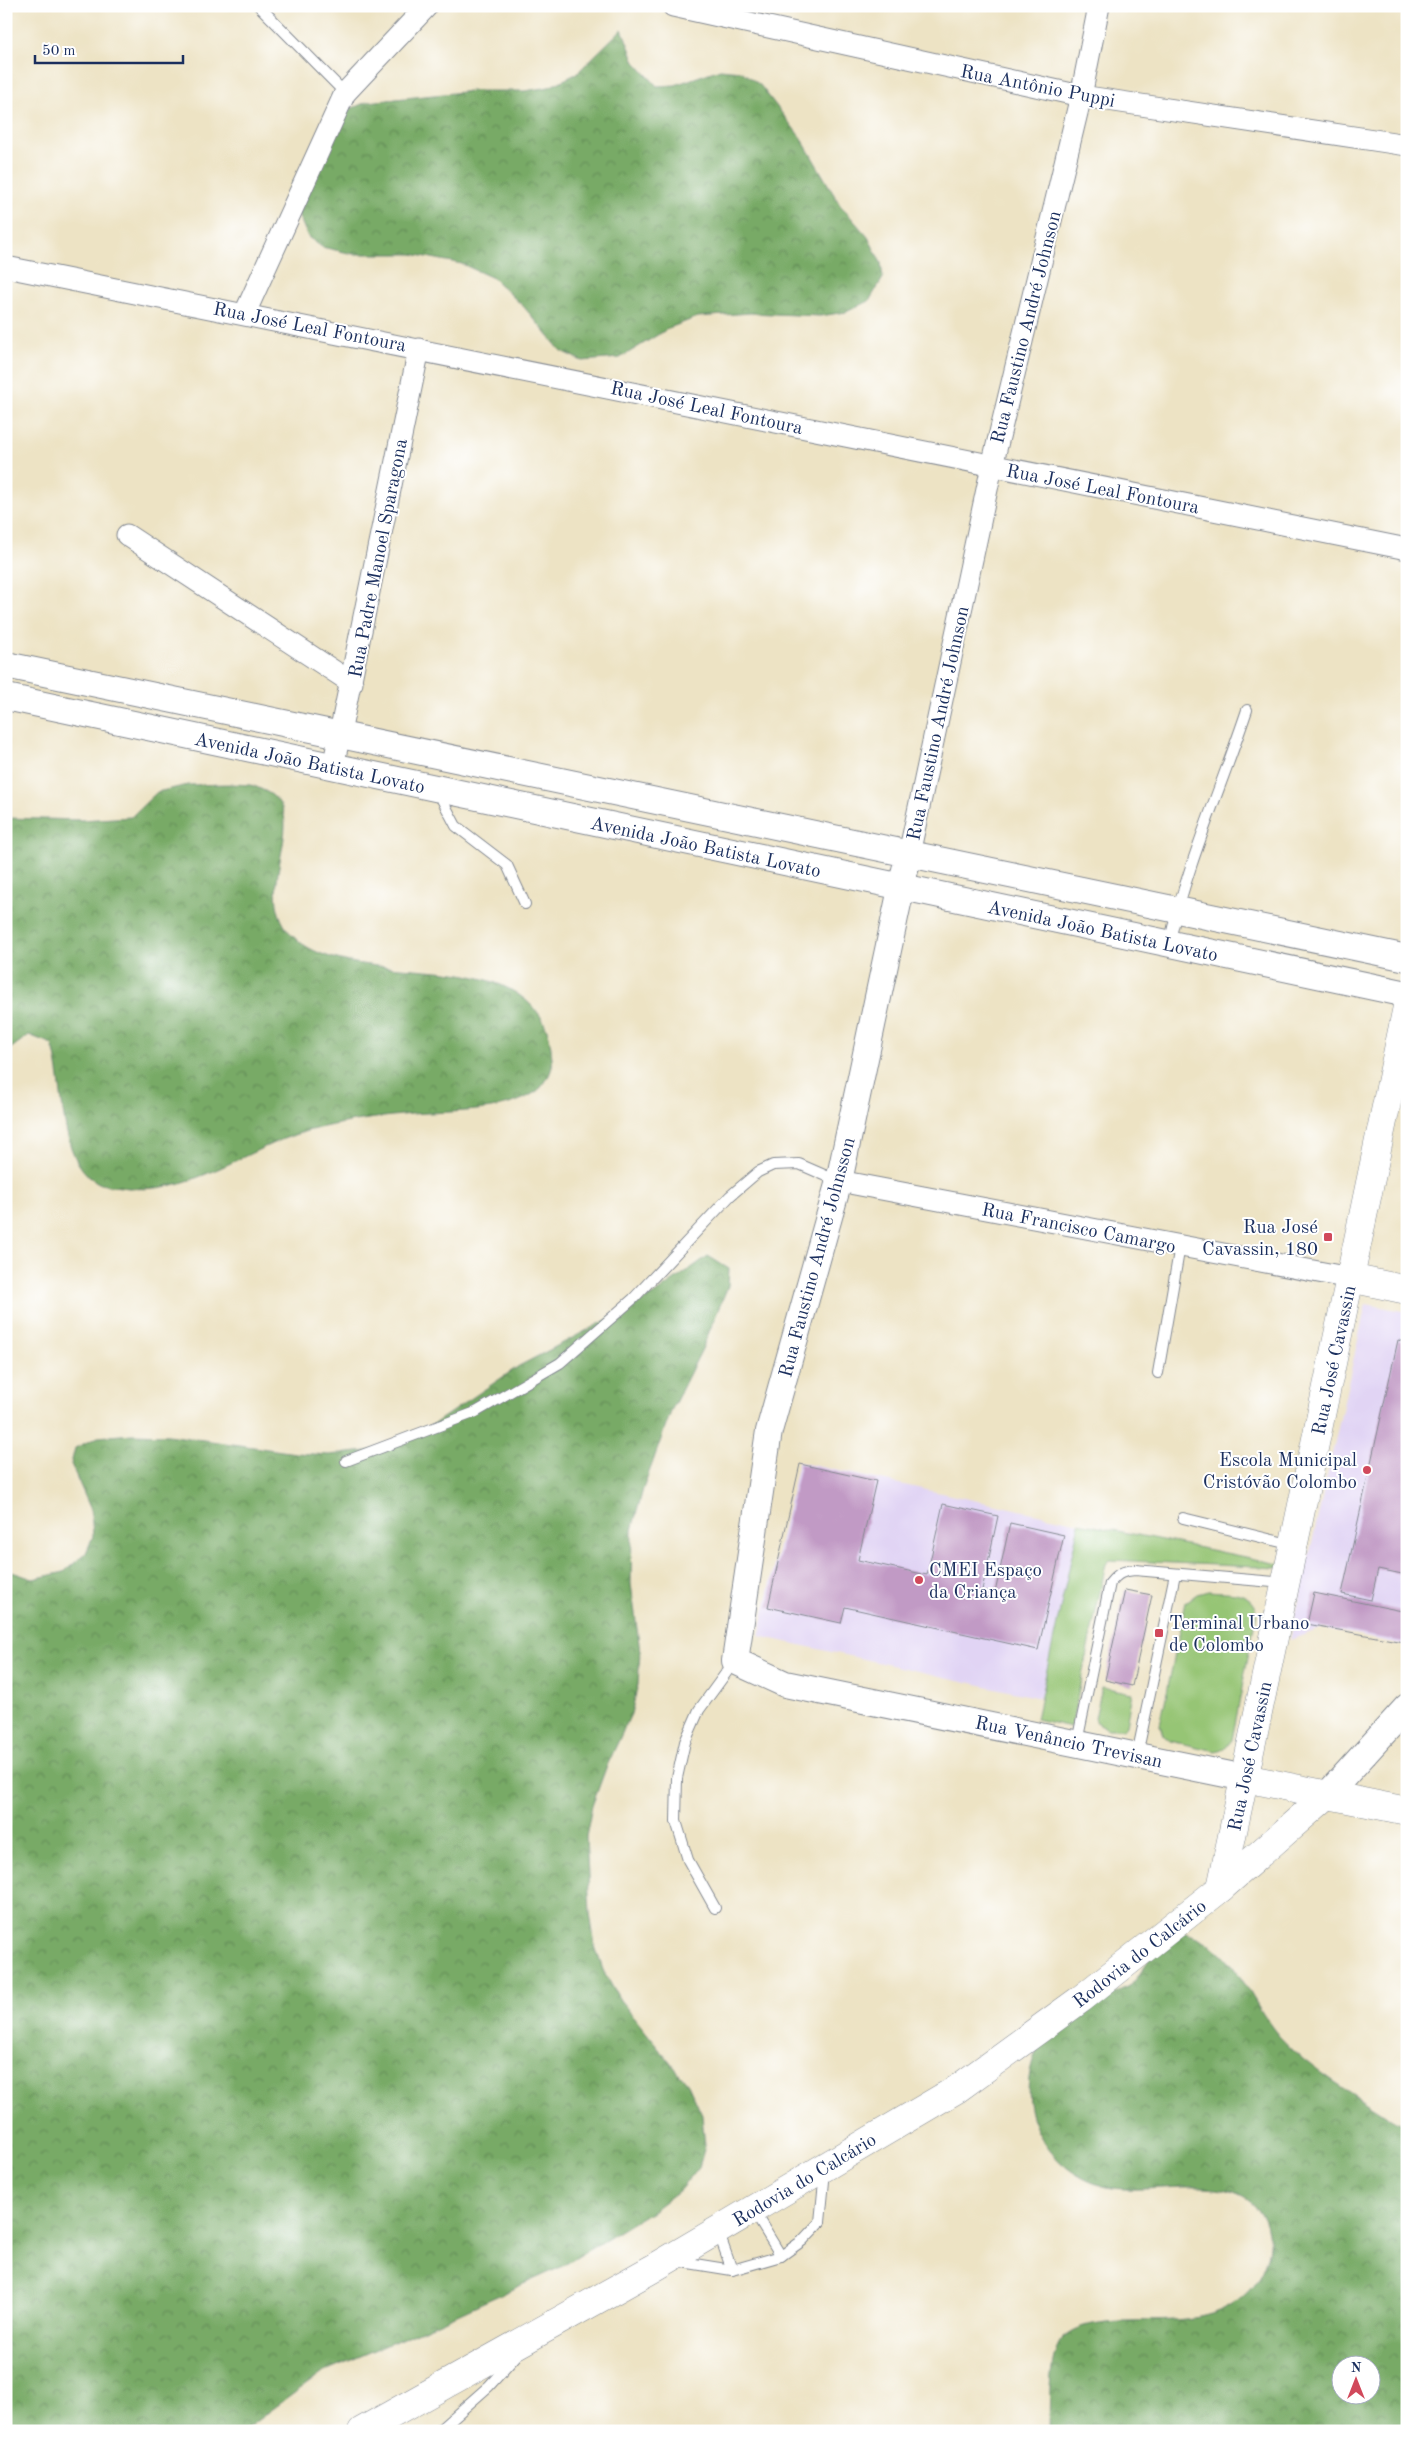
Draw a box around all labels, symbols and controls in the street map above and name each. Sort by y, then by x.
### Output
scale bar [35,32,182,64]
text: 50 m [42,44,76,59]
street label: Rua Antônio Puppi [958,63,1117,112]
street label: Rua Faustino André Johnson [989,209,1066,446]
street label: Rua José Leal Fontoura [211,300,408,357]
street label: Rua José Leal Fontoura [608,380,805,439]
street label: Rua Padre Manoel Sparagona [347,437,412,680]
street label: Rua José Leal Fontoura [1004,462,1201,519]
street label: Rua Faustino André Johnson [905,604,974,843]
street label: Avenida João Batista Lovato [192,731,426,798]
street label: Avenida João Batista Lovato [588,815,822,882]
street label: Avenida João Batista Lovato [985,899,1219,966]
street label: Rua Faustino André Johnsson [777,1136,860,1380]
street label: Rua Francisco Camargo [980,1201,1177,1258]
place label: Rua José Cavassin, 180 [1202,1219,1318,1260]
marker: Rua José Cavassin, 180 [1322,1231,1334,1243]
street label: Rua José Cavassin [1310,1284,1361,1437]
place label: Escola Municipal Cristóvão Colombo [1203,1452,1357,1493]
marker: Escola Municipal Cristóvão Colombo [1361,1464,1373,1476]
place label: CMEI Espaço da Criança [929,1562,1042,1603]
marker: CMEI Espaço da Criança [913,1574,925,1586]
place label: Terminal Urbano de Colombo [1169,1615,1310,1656]
marker: Terminal Urbano de Colombo [1153,1627,1165,1639]
street label: Rua José Cavassin [1226,1680,1277,1833]
street label: Rua Venâncio Trevisan [973,1714,1164,1773]
street label: Rodovia do Calcário [1070,1897,1211,2013]
street label: Rodovia do Calcário [730,2131,880,2231]
north arrow [1330,2354,1380,2404]
text: N [1351,2361,1362,2375]

